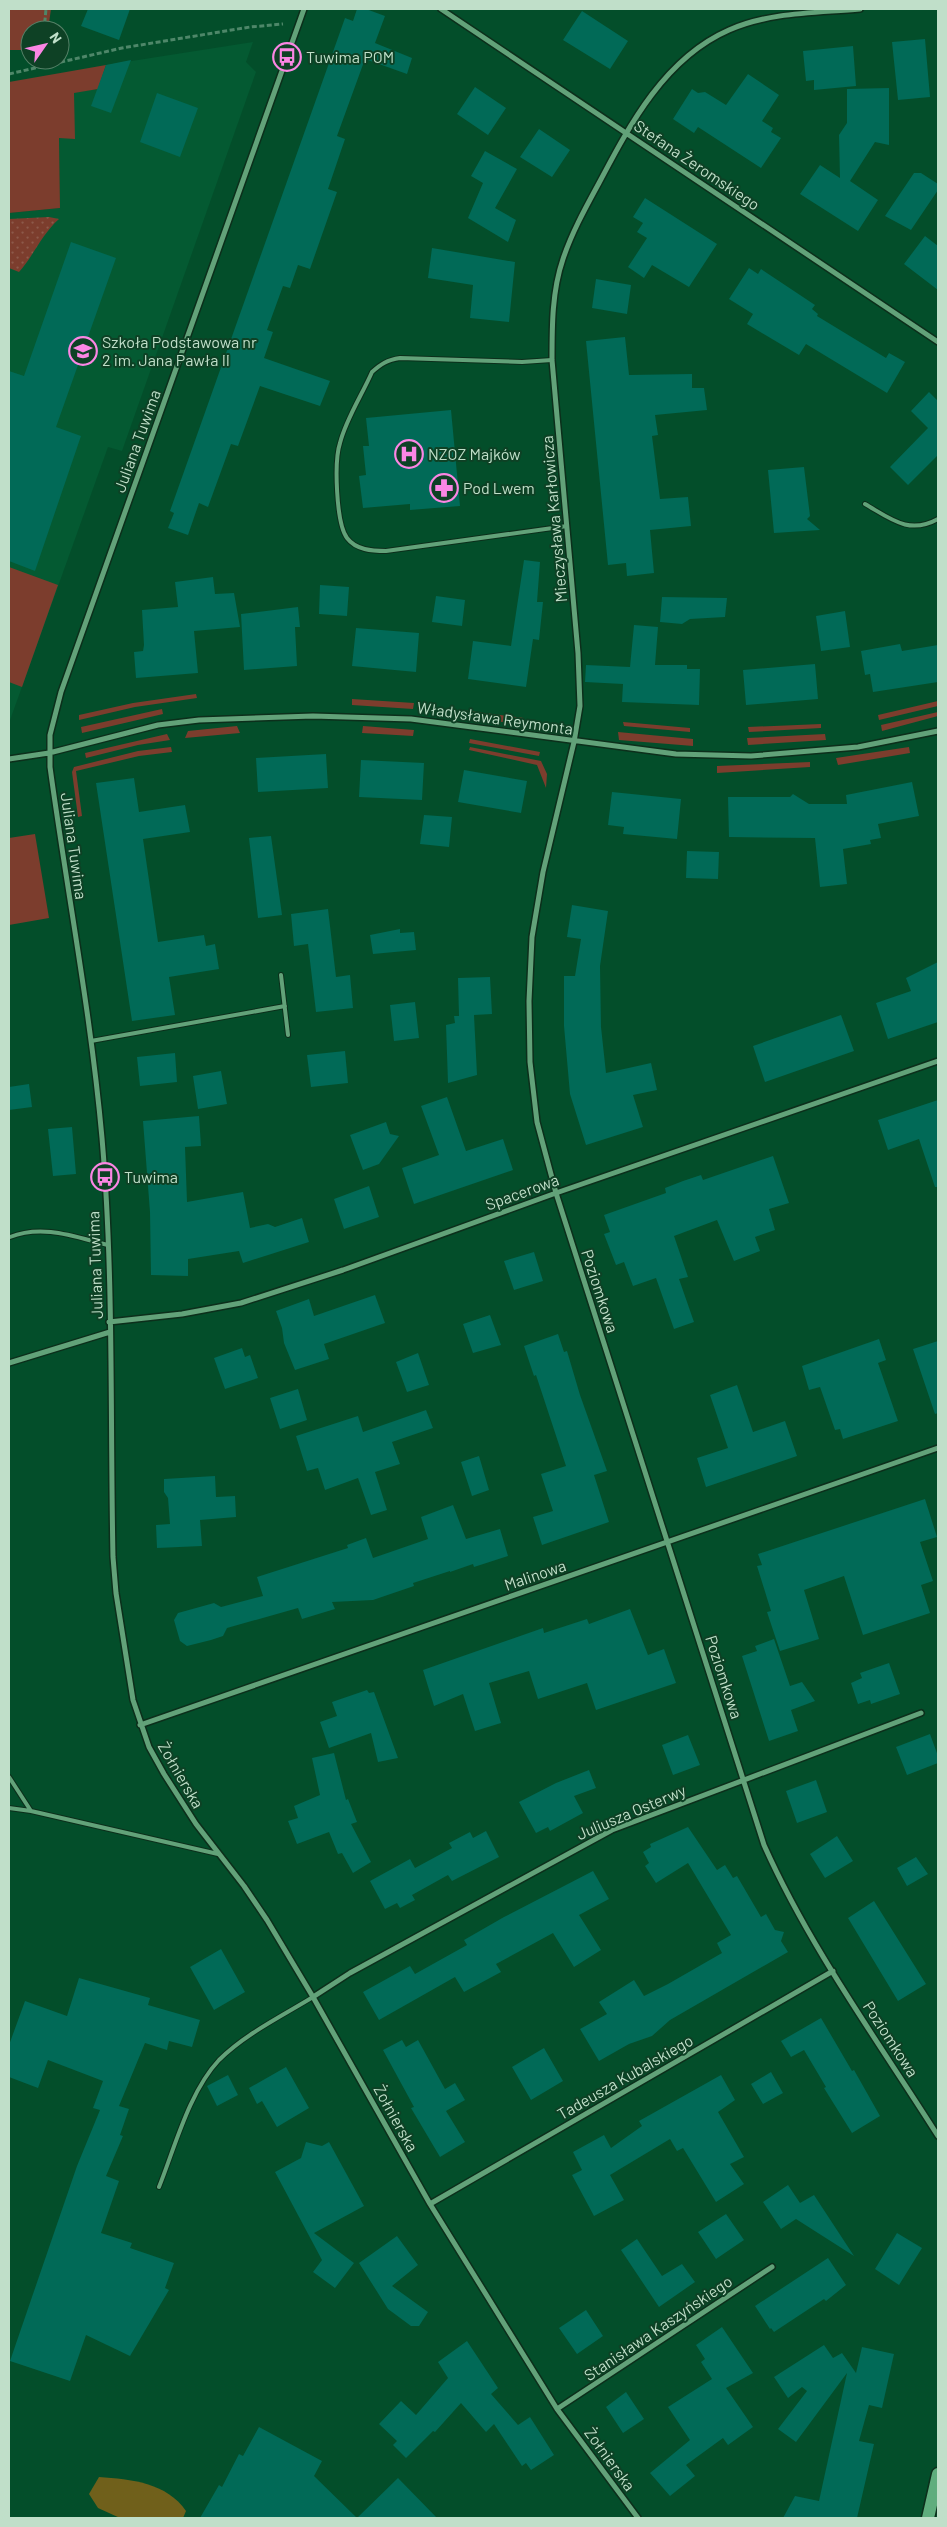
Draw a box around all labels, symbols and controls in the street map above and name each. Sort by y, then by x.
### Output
north arrow [20,20,70,70]
text: N [47,29,66,46]
bus stop icon: Tuwima POM [272,42,302,72]
place label: Tuwima POM [306,47,394,66]
street label: Stefana Żeromskiego [631,115,764,214]
place label: Szkoła Podstawowa nr 2 im. Jana Pawła II [102,332,257,369]
school or university icon: Szkoła Podstawowa nr 2 im. Jana Pawła II [68,336,98,366]
street label: Juliana Tuwima [109,387,164,495]
street label: Mieczysława Karłowicza [537,435,570,603]
hospital icon: NZOZ Majków [394,439,424,469]
place label: NZOZ Majków [428,444,521,463]
pharmacy icon: Pod Lwem [429,473,459,503]
place label: Pod Lwem [463,478,535,497]
street label: Władysława Reymonta [416,697,574,738]
street label: Juliana Tuwima [58,791,91,901]
bus stop icon: Tuwima [90,1162,120,1192]
place label: Tuwima [124,1167,178,1186]
street label: Spacerowa [482,1169,561,1214]
street label: Juliana Tuwima [83,1211,106,1319]
street label: Poziomkowa [578,1247,623,1335]
street label: Malinowa [502,1555,568,1594]
street label: Poziomkowa [702,1633,747,1721]
street label: Żołnierska [155,1738,208,1811]
street label: Juliusza Osterwy [573,1780,689,1843]
street label: Poziomkowa [860,1997,923,2080]
street label: Tadeusza Kubalskiego [553,2030,696,2123]
street label: Żołnierska [370,2081,423,2155]
street label: Stanisława Kaszyńskiego [580,2271,735,2384]
street label: Żołnierska [581,2423,640,2494]

